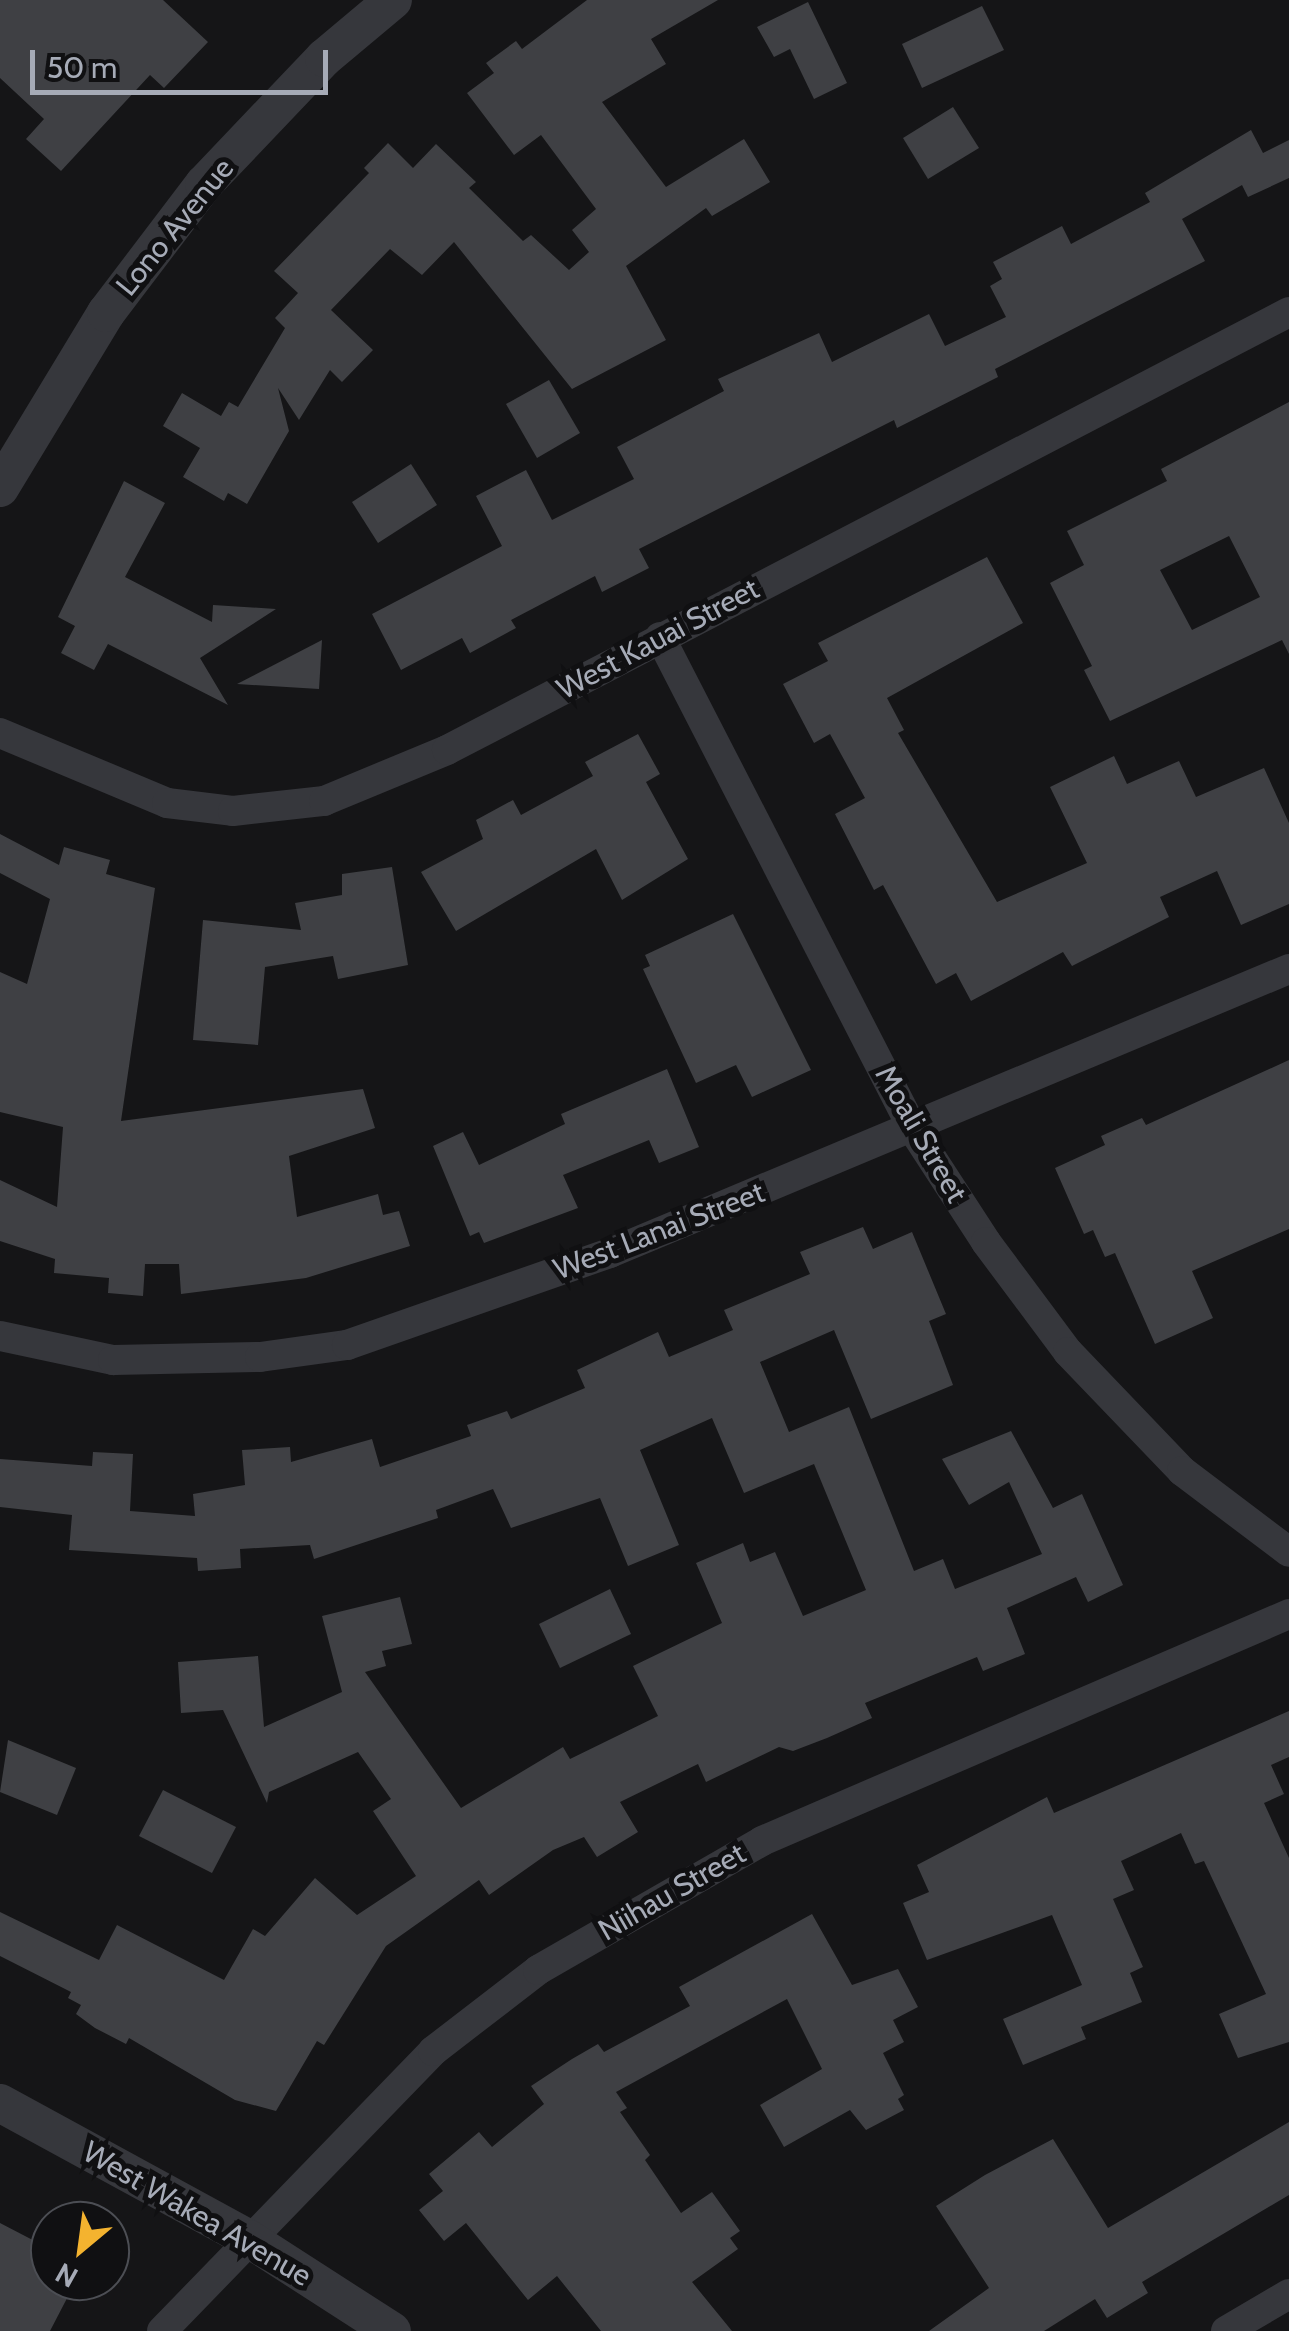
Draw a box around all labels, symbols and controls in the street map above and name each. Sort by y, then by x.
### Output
scale bar [35,30,332,92]
text: 50 m [47,49,117,86]
street label: Lono Avenue [109,151,241,303]
street label: West Kauai Street [551,571,765,707]
street label: Moali Street [867,1059,975,1209]
street label: West Lanai Street [549,1174,769,1288]
street label: Niihau Street [592,1835,752,1949]
street label: West Wakea Avenue [76,2134,318,2294]
north arrow [30,2201,130,2301]
text: N [50,2256,83,2295]

